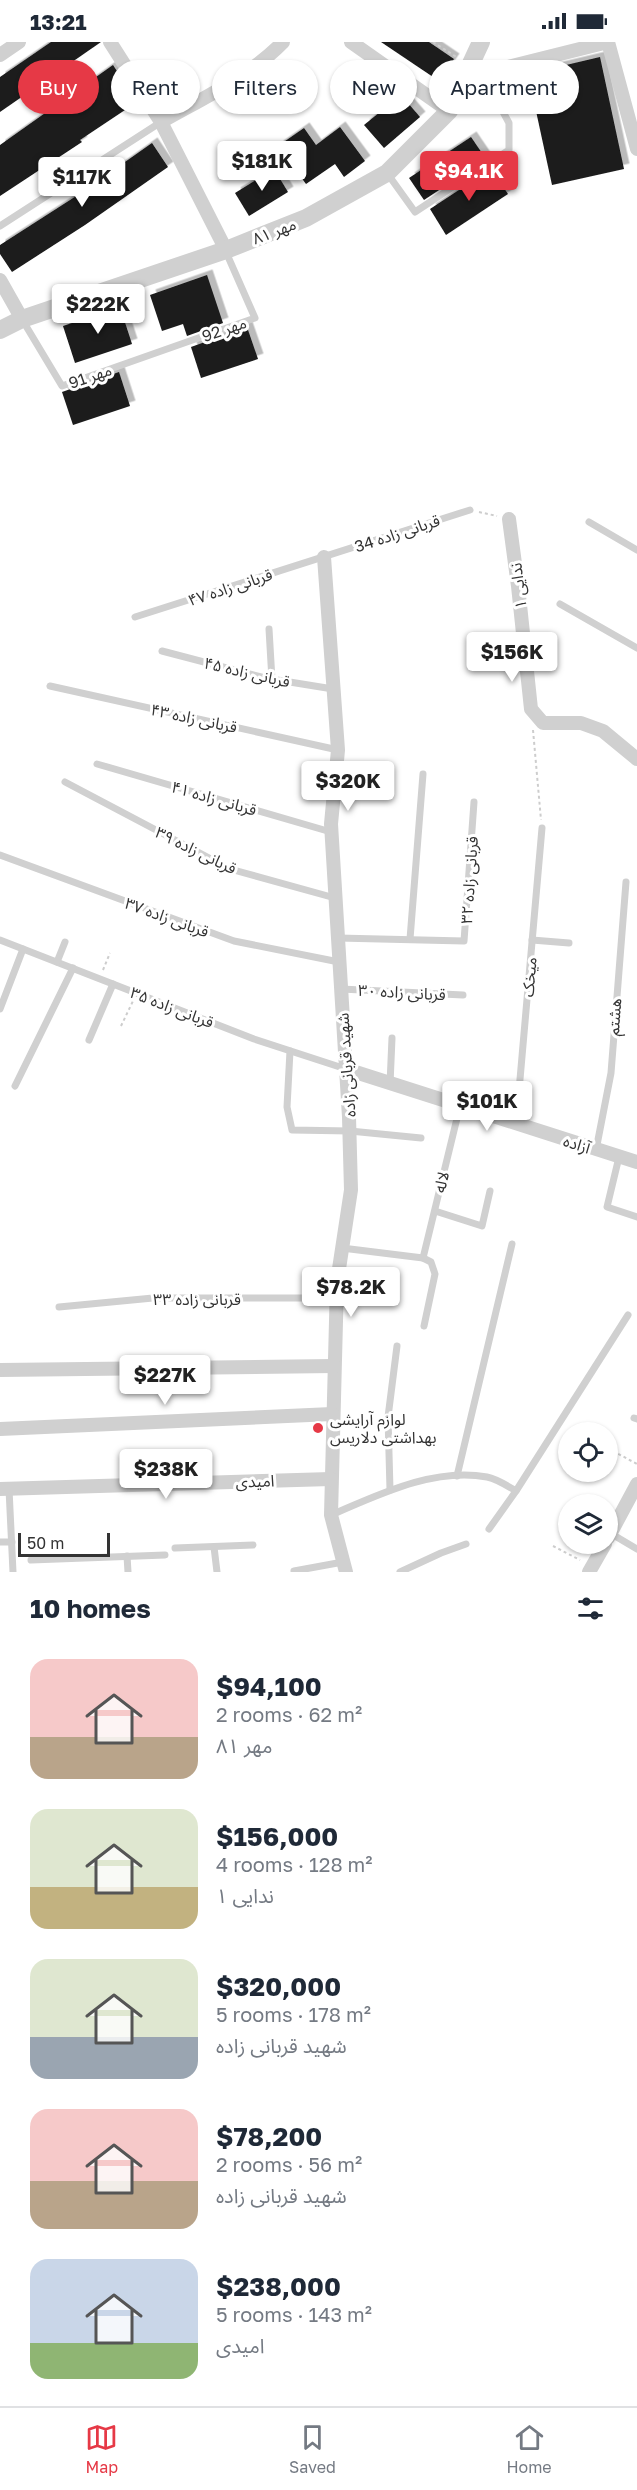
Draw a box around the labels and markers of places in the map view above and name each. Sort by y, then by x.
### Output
pin: $181K [220,141,304,192]
pin: $94.1K [420,151,518,202]
pin: $117K [40,157,124,208]
pin: $222K [56,284,140,335]
pin: $156K [470,632,554,683]
pin: $320K [306,761,390,812]
pin: $101K [445,1081,529,1132]
pin: $78.2K [302,1267,400,1318]
pin: $227K [123,1355,207,1406]
place label: لوازم آرایشی بهداشتی دلاریس [330,1409,436,1447]
marker: لوازم آرایشی بهداشتی دلاریس [311,1421,325,1435]
pin: $238K [124,1449,208,1500]

